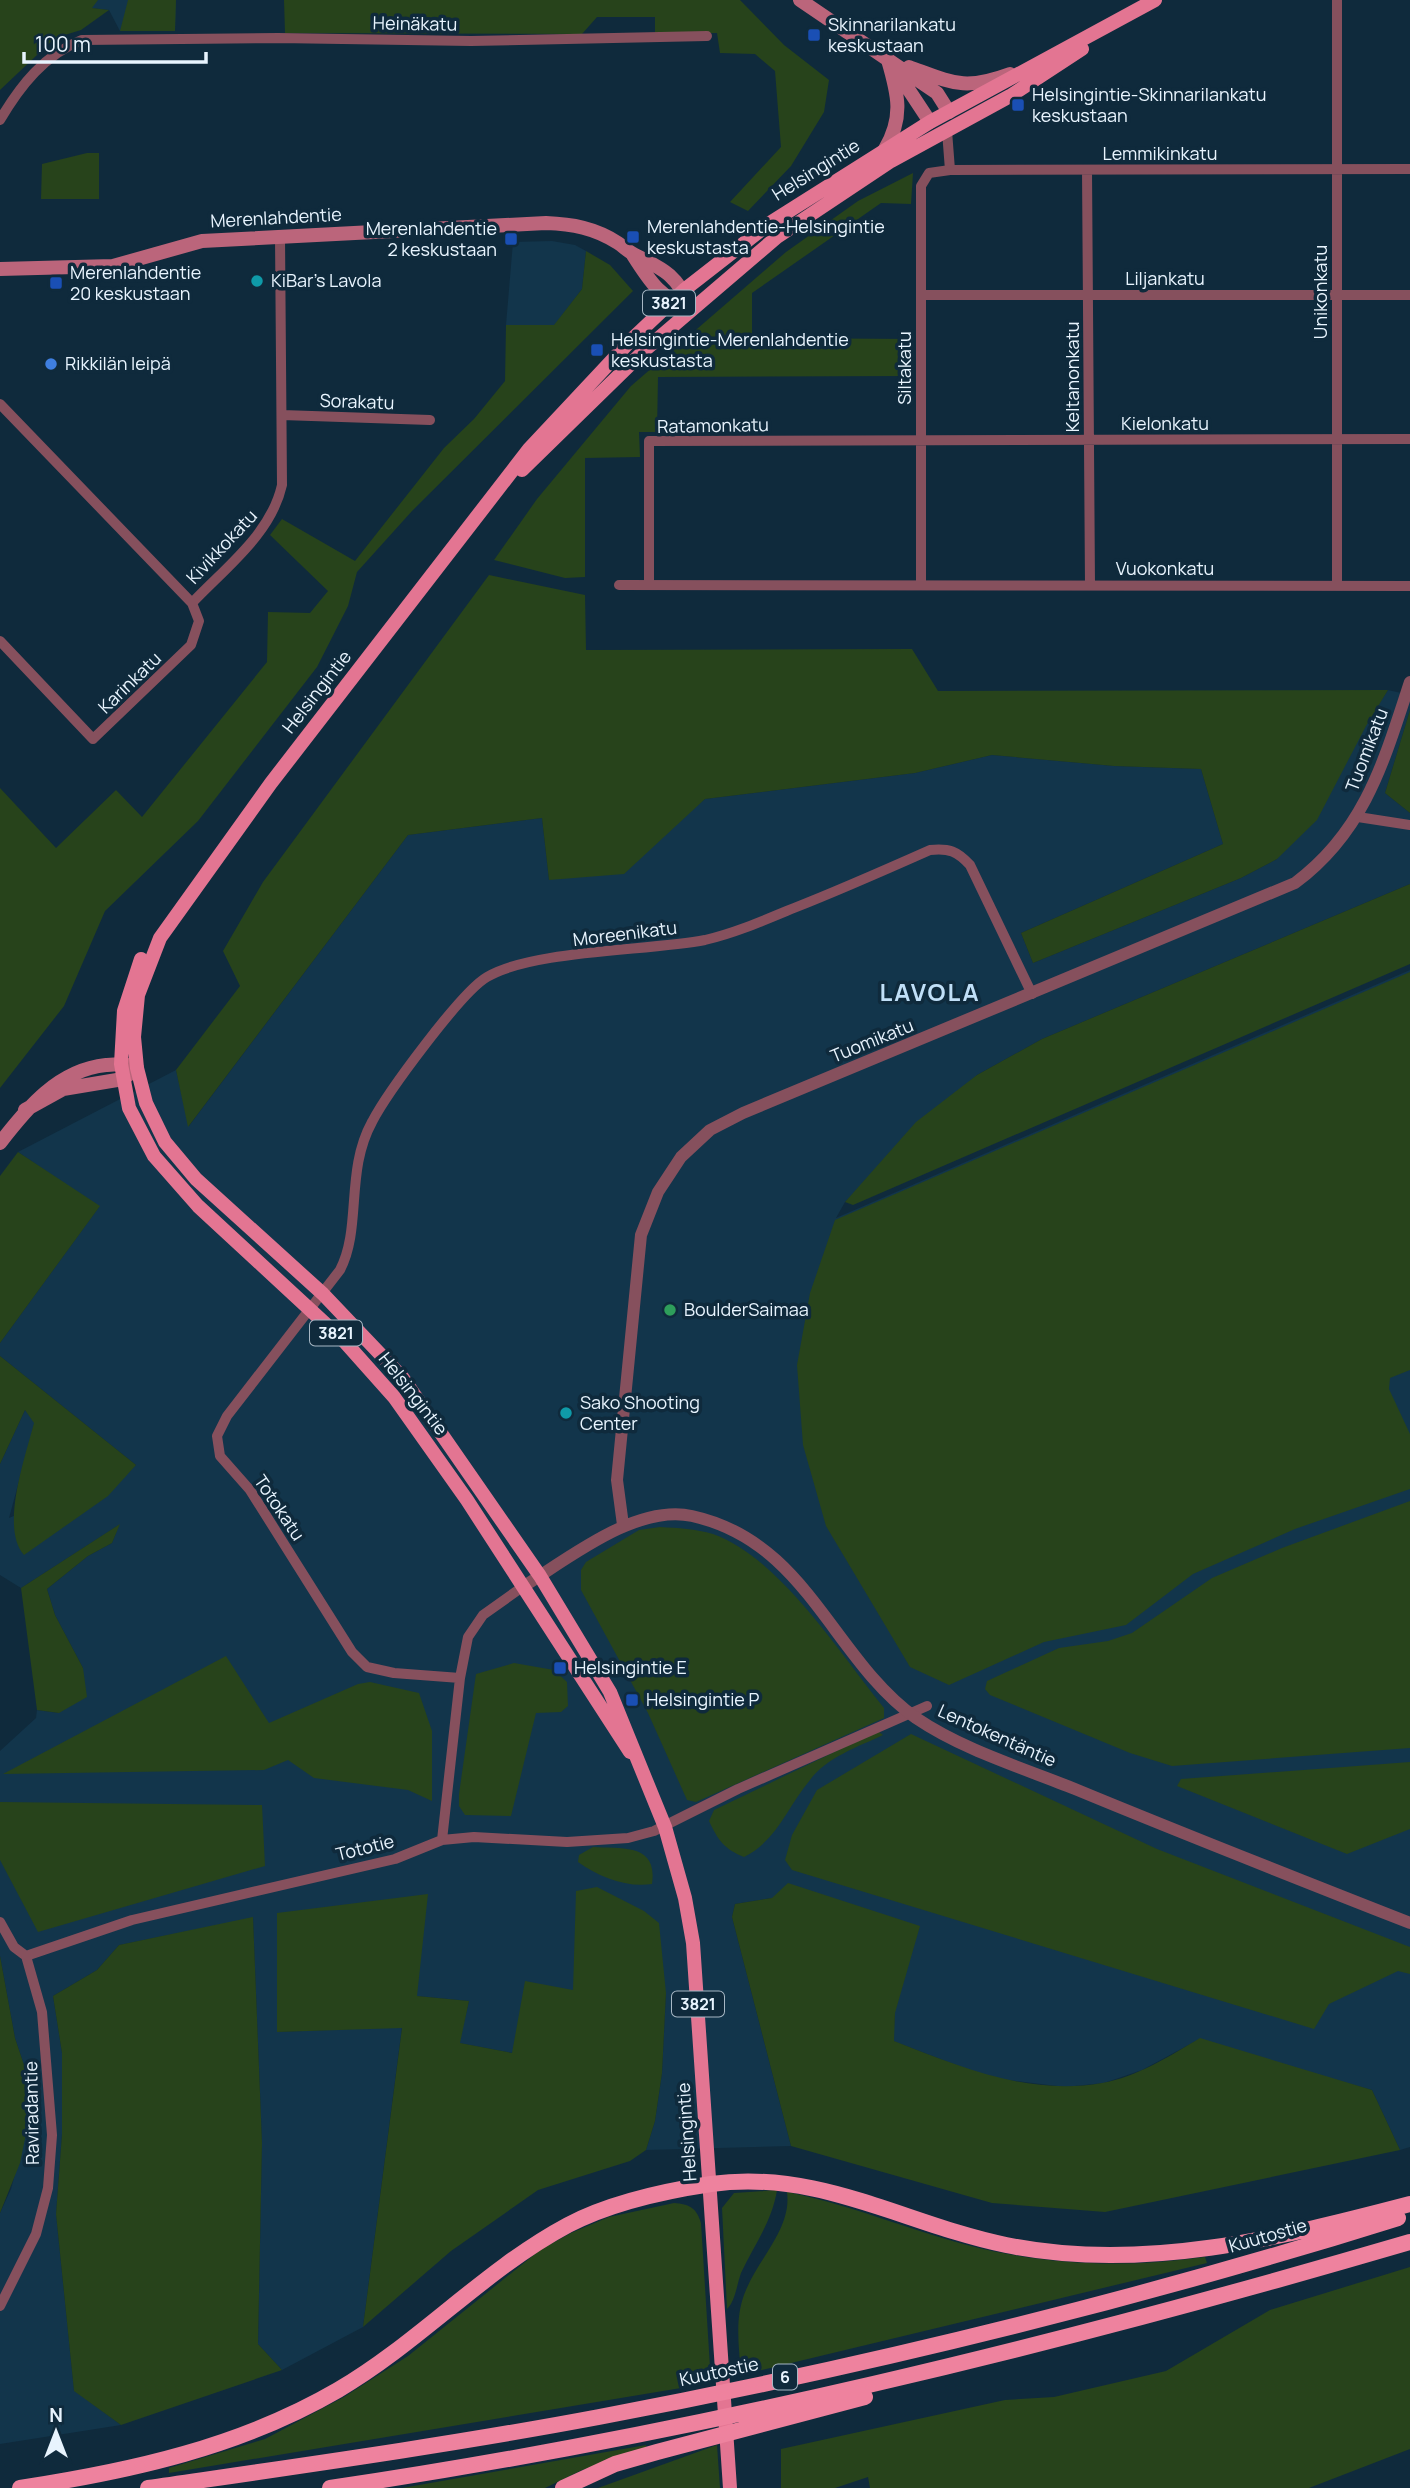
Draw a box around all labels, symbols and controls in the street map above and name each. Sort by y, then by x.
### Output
street label: Heinäkatu [373,10,458,36]
place label: Skinnarilankatu keskustaan [828,12,956,57]
scale bar [24,21,206,65]
marker: Skinnarilankatu keskustaan [806,27,822,43]
text: 100 m [35,30,91,58]
place label: Helsingintie-Skinnarilankatu keskustaan [1032,82,1266,127]
marker: Helsingintie-Skinnarilankatu keskustaan [1010,97,1026,113]
street label: Helsingintie [767,133,864,206]
street label: Lemmikinkatu [1103,141,1217,165]
street label: Merenlahdentie [210,202,342,232]
place label: Merenlahdentie-Helsingintie keskustasta [647,214,885,259]
place label: Merenlahdentie 2 keskustaan [366,216,497,261]
marker: Merenlahdentie-Helsingintie keskustasta [625,229,641,245]
marker: Merenlahdentie 2 keskustaan [503,231,519,247]
street label: Unikonkatu [1308,245,1332,339]
place label: Merenlahdentie 20 keskustaan [70,260,201,305]
street label: Liljankatu [1125,266,1205,290]
place label: KiBar's Lavola [271,268,381,292]
marker: KiBar's Lavola [249,273,265,289]
marker: Merenlahdentie 20 keskustaan [48,275,64,291]
road number: 3821 [643,290,695,316]
street label: Keltanonkatu [1060,322,1084,432]
place label: Helsingintie-Merenlahdentie keskustasta [611,327,849,372]
street label: Siltakatu [892,331,916,405]
marker: Helsingintie-Merenlahdentie keskustasta [589,342,605,358]
place label: Rikkilän leipä [65,351,171,375]
marker: Rikkilän leipä [43,356,59,372]
street label: Sorakatu [319,388,395,414]
street label: Kielonkatu [1121,411,1209,435]
street label: Ratamonkatu [657,412,769,438]
street label: Kivikkokatu [181,504,262,589]
street label: Vuokonkatu [1116,556,1214,580]
street label: Helsingintie [276,645,356,738]
street label: Karinkatu [93,646,166,718]
street label: Tuomikatu [1339,705,1393,795]
street label: Moreenikatu [572,915,678,951]
district label: LAVOLA [880,975,981,1008]
street label: Tuomikatu [827,1013,917,1068]
place label: BoulderSaimaa [684,1297,809,1321]
marker: BoulderSaimaa [662,1302,678,1318]
road number: 3821 [310,1320,362,1345]
street label: Helsingintie [374,1347,454,1440]
place label: Sako Shooting Center [580,1390,700,1435]
marker: Sako Shooting Center [558,1405,574,1421]
street label: Totokatu [249,1470,311,1545]
place label: Helsingintie E [574,1655,687,1679]
marker: Helsingintie E [552,1660,568,1676]
place label: Helsingintie P [646,1687,759,1711]
marker: Helsingintie P [624,1692,640,1708]
street label: Lentokentäntie [934,1698,1060,1772]
street label: Tototie [333,1828,396,1866]
road number: 3821 [672,1992,724,2016]
street label: Raviradantie [18,2061,44,2165]
street label: Helsingintie [671,2082,701,2182]
street label: Kuutostie [1226,2212,1310,2258]
street label: Kuutostie [677,2351,761,2391]
road number: 6 [773,2364,797,2390]
north arrow [21,2397,91,2467]
text: N [49,2402,63,2428]

